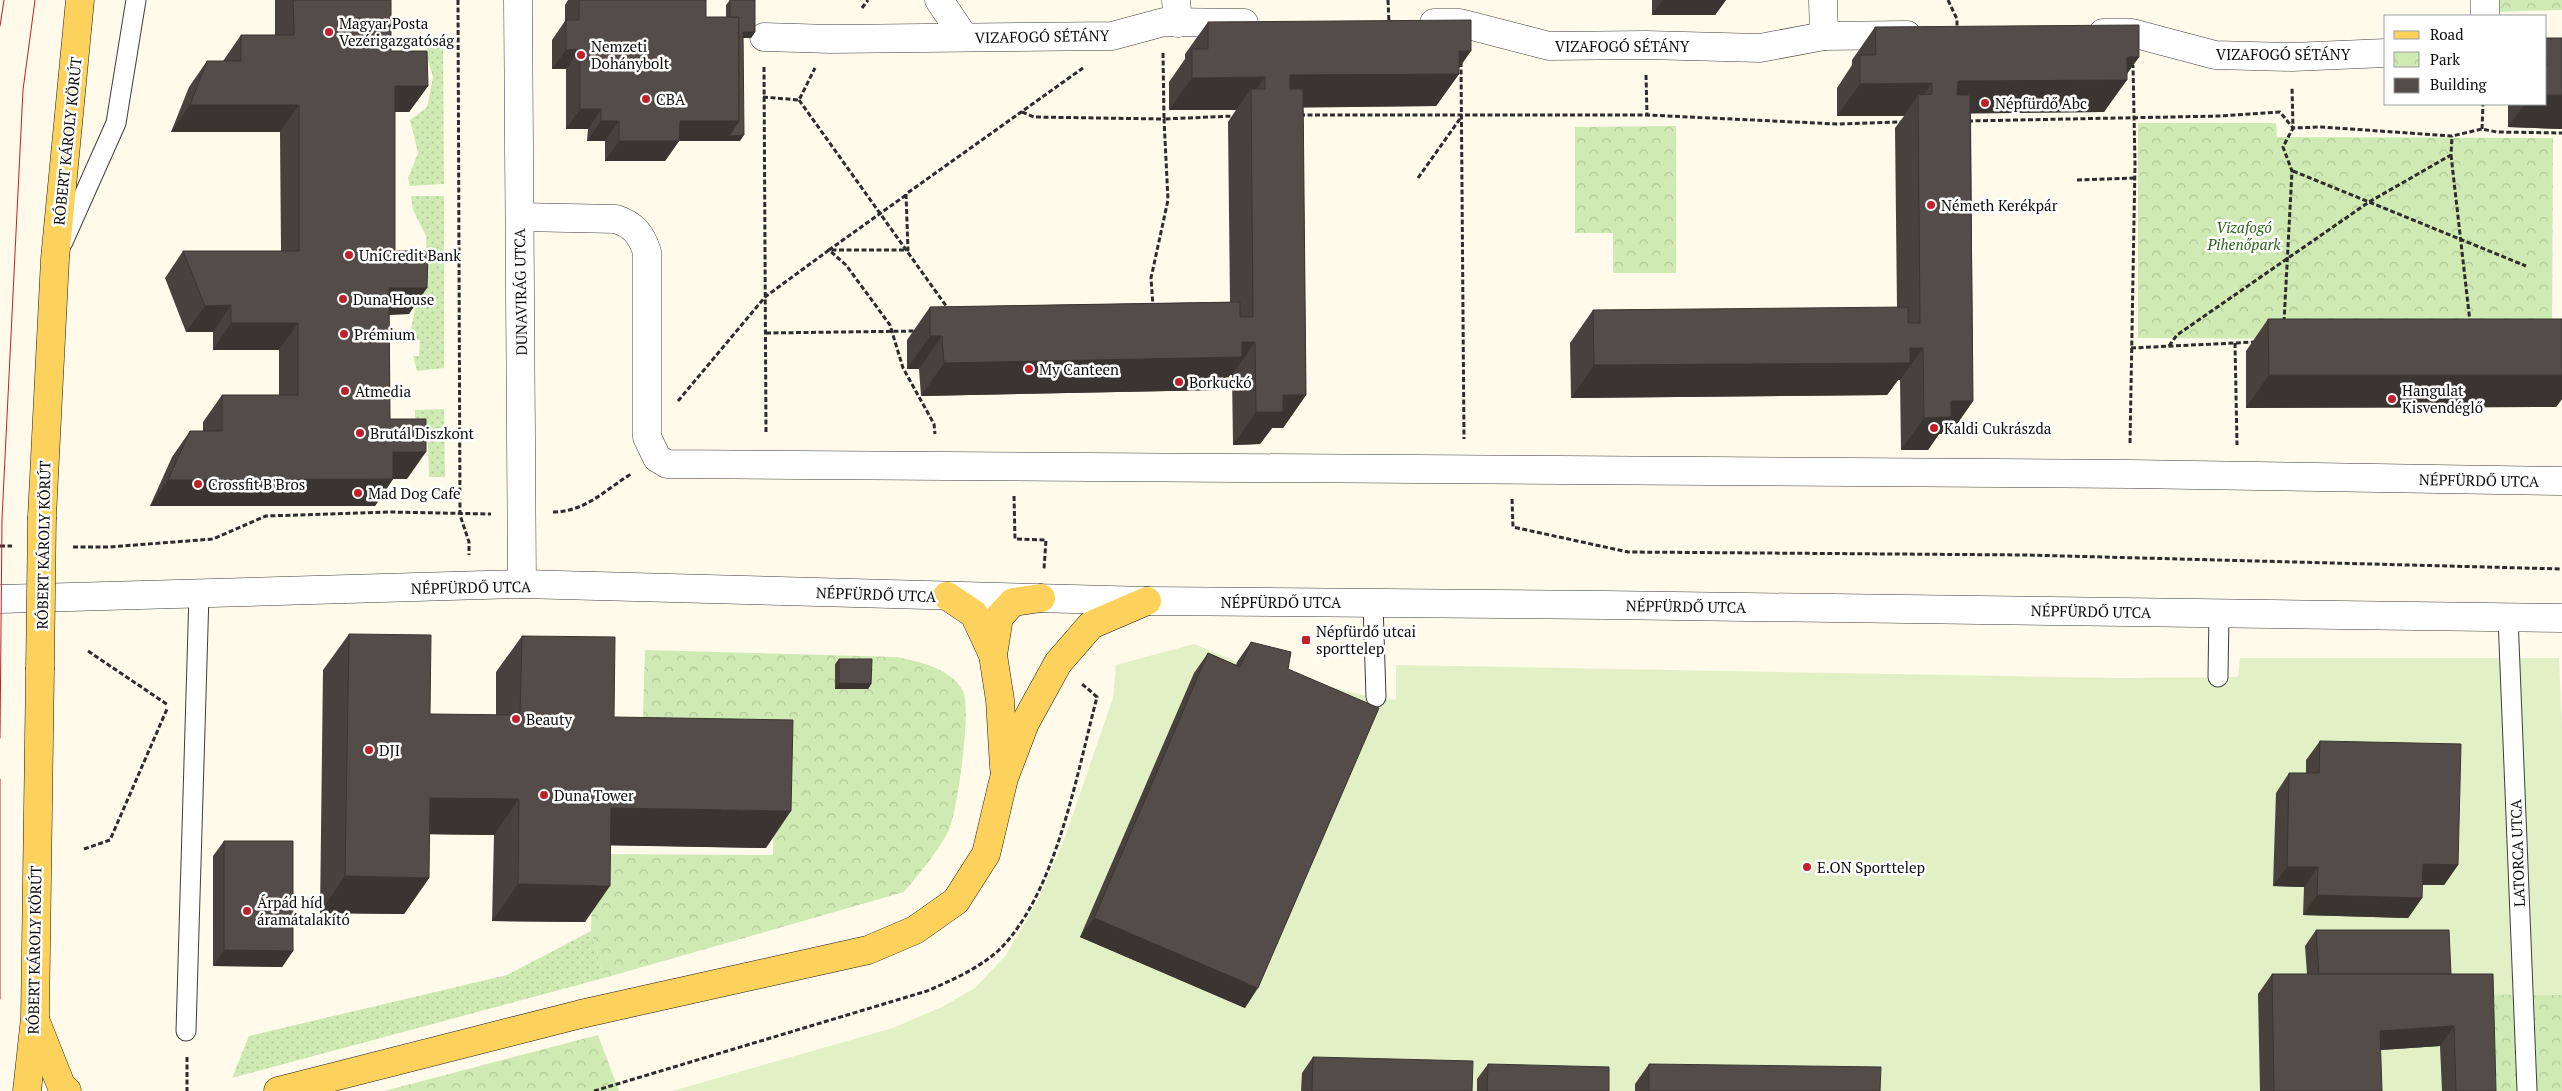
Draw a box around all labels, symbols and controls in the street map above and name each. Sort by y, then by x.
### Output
place label: Magyar Posta Vezérigazgatóság [339,13,455,50]
legend [2384,15,2547,105]
text: Road [2430,24,2463,44]
street label: VIZAFOGÓ SÉTÁNY [974,25,1110,47]
marker: Magyar Posta Vezérigazgatóság [323,26,335,38]
place label: Nemzeti Dohánybolt [591,36,670,73]
street label: VIZAFOGÓ SÉTÁNY [1555,36,1690,56]
street label: VIZAFOGÓ SÉTÁNY [2216,44,2351,64]
marker: Nemzeti Dohánybolt [575,49,587,61]
text: Park [2430,49,2460,69]
street label: RÓBERT KÁROLY KÖRÚT [48,56,86,226]
text: Building [2430,74,2488,94]
place label: CBA [656,89,686,109]
marker: CBA [640,93,652,105]
place label: Népfürdő Abc [1995,93,2087,113]
marker: Népfürdő Abc [1979,97,1991,109]
place label: Németh Kerékpár [1941,195,2058,215]
marker: Németh Kerékpár [1925,199,1937,211]
park label: Vizafogó Pihenőpark [2207,217,2281,254]
street label: DUNAVIRÁG UTCA [509,227,531,356]
place label: UniCredit Bank [359,245,461,265]
marker: UniCredit Bank [343,249,355,261]
place label: Duna House [353,289,434,309]
marker: Duna House [337,293,349,305]
place label: Prémium [354,324,415,344]
marker: Prémium [338,328,350,340]
place label: My Canteen [1039,359,1119,379]
marker: My Canteen [1023,363,1035,375]
place label: Borkuckó [1189,372,1251,392]
marker: Borkuckó [1173,376,1185,388]
place label: Hangulat Kisvendéglő [2402,380,2483,417]
place label: Atmedia [355,381,411,401]
marker: Atmedia [339,385,351,397]
marker: Hangulat Kisvendéglő [2386,393,2398,405]
place label: Kaldi Cukrászda [1944,418,2052,438]
marker: Kaldi Cukrászda [1928,422,1940,434]
place label: Brutál Diszkont [370,423,475,443]
marker: Brutál Diszkont [354,427,366,439]
street label: RÓBERT KÁROLY KÖRÚT [32,460,54,630]
street label: NÉPFÜRDŐ UTCA [2419,469,2540,491]
place label: Crossfit B'Bros [208,474,305,494]
marker: Crossfit B'Bros [192,478,204,490]
place label: Mad Dog Cafe [368,483,461,503]
marker: Mad Dog Cafe [352,487,364,499]
street label: NÉPFÜRDŐ UTCA [411,576,532,598]
street label: NÉPFÜRDŐ UTCA [816,582,937,606]
street label: NÉPFÜRDŐ UTCA [1221,592,1342,612]
street label: NÉPFÜRDŐ UTCA [1626,595,1747,617]
street label: NÉPFÜRDŐ UTCA [2031,600,2152,622]
place label: Népfürdő utcai sporttelep [1316,621,1416,658]
marker: Népfürdő utcai sporttelep [1300,634,1312,646]
place label: Beauty [526,709,573,729]
marker: Beauty [510,713,522,725]
place label: DJI [379,740,400,760]
marker: DJI [363,744,375,756]
place label: Duna Tower [554,785,634,805]
marker: Duna Tower [538,789,550,801]
street label: LATORCA UTCA [2505,798,2529,907]
place label: E.ON Sporttelep [1817,857,1925,877]
marker: E.ON Sporttelep [1801,861,1813,873]
street label: RÓBERT KÁROLY KÖRÚT [23,865,45,1035]
place label: Árpád híd áramátalakító [257,892,350,929]
marker: Árpád híd áramátalakító [241,905,253,917]

